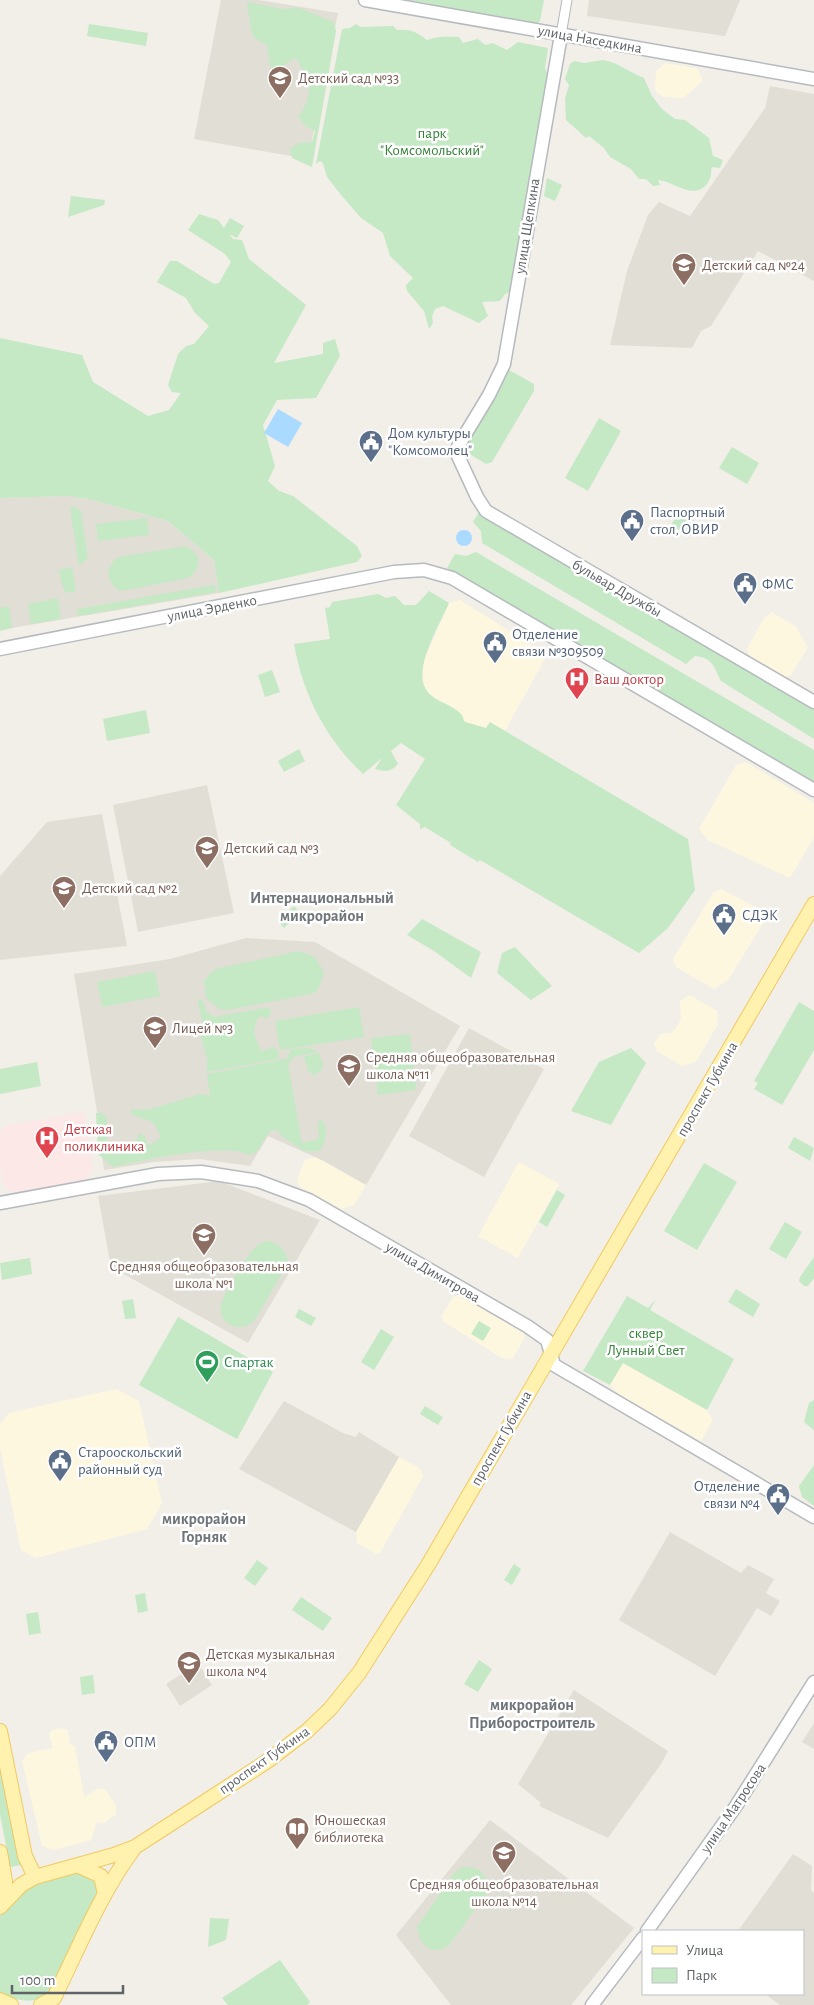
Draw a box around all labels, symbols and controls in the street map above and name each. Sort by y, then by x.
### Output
street label: улица Наседкина [536,23,643,56]
school or university icon: Детский сад №33 [267,65,293,99]
place label: Детский сад №33 [298,71,399,86]
park label: парк "Комсомольский" [380,126,484,158]
street label: улица Щепкина [512,177,542,276]
school or university icon: Детский сад №24 [671,252,697,286]
place label: Детский сад №24 [702,258,805,273]
place label: Дом культуры "Комсомолец" [388,426,472,458]
public building icon: Дом культуры "Комсомолец" [358,429,384,463]
place label: Паспортный стол, ОВИР [650,505,725,537]
public building icon: Паспортный стол, ОВИР [619,508,645,542]
street label: бульвар Дружбы [570,557,664,620]
public building icon: ФМС [732,571,758,605]
place label: ФМС [762,577,794,592]
street label: улица Эрденко [165,592,258,625]
place label: Отделение связи №309509 [512,627,603,659]
public building icon: Отделение связи №309509 [482,630,508,664]
hospital icon: Ваш доктор [564,666,590,700]
place label: Ваш доктор [594,672,664,687]
school or university icon: Детский сад №3 [194,835,220,869]
place label: Детский сад №3 [224,841,319,856]
school or university icon: Детский сад №2 [51,875,77,909]
place label: Детский сад №2 [82,881,178,896]
district label: Интернациональный микрорайон [250,890,394,924]
public building icon: СДЭК [711,902,737,936]
place label: СДЭК [742,908,778,923]
school or university icon: Лицей №3 [142,1015,168,1049]
place label: Лицей №3 [172,1021,233,1036]
street label: проспект Губкина [674,1039,741,1139]
place label: Cредняя общеобразовательная школа №11 [366,1050,555,1082]
school or university icon: Cредняя общеобразовательная школа №11 [336,1053,362,1087]
place label: Детская поликлиника [64,1122,144,1154]
hospital icon: Детская поликлиника [34,1125,60,1159]
school or university icon: Средняя общеобразовательная школа №1 [191,1222,217,1256]
street label: улица Димитрова [382,1239,483,1306]
place label: Средняя общеобразовательная школа №1 [109,1259,299,1291]
park label: сквер Лунный Свет [607,1326,685,1358]
sports icon: Спартак [194,1349,220,1383]
place label: Спартак [224,1355,273,1370]
street label: проспект Губкина [468,1388,535,1488]
place label: Старооскольский районный суд [78,1445,182,1477]
public building icon: Старооскольский районный суд [47,1448,73,1482]
place label: Отделение связи №4 [694,1479,760,1511]
public building icon: Отделение связи №4 [765,1482,791,1516]
district label: микрорайон Горняк [162,1511,246,1545]
place label: Детская музыкальная школа №4 [206,1647,335,1679]
school or university icon: Детская музыкальная школа №4 [176,1650,202,1684]
district label: микрорайон Приборостроитель [469,1697,596,1731]
street label: проспект Губкина [216,1724,312,1797]
public building icon: ОПМ [93,1729,119,1763]
place label: ОПМ [124,1735,156,1750]
street label: улица Матросова [697,1761,769,1857]
place label: Юношеская библиотека [314,1813,386,1845]
library icon: Юношеская библиотека [284,1816,310,1850]
school or university icon: Средняя общеобразовательная школа №14 [491,1840,517,1874]
place label: Средняя общеобразовательная школа №14 [409,1877,599,1909]
legend [642,1930,804,1995]
text: Улица [686,1943,723,1958]
scale bar [12,1962,124,1994]
text: Парк [686,1968,717,1983]
text: 100 m [20,1973,55,1988]

